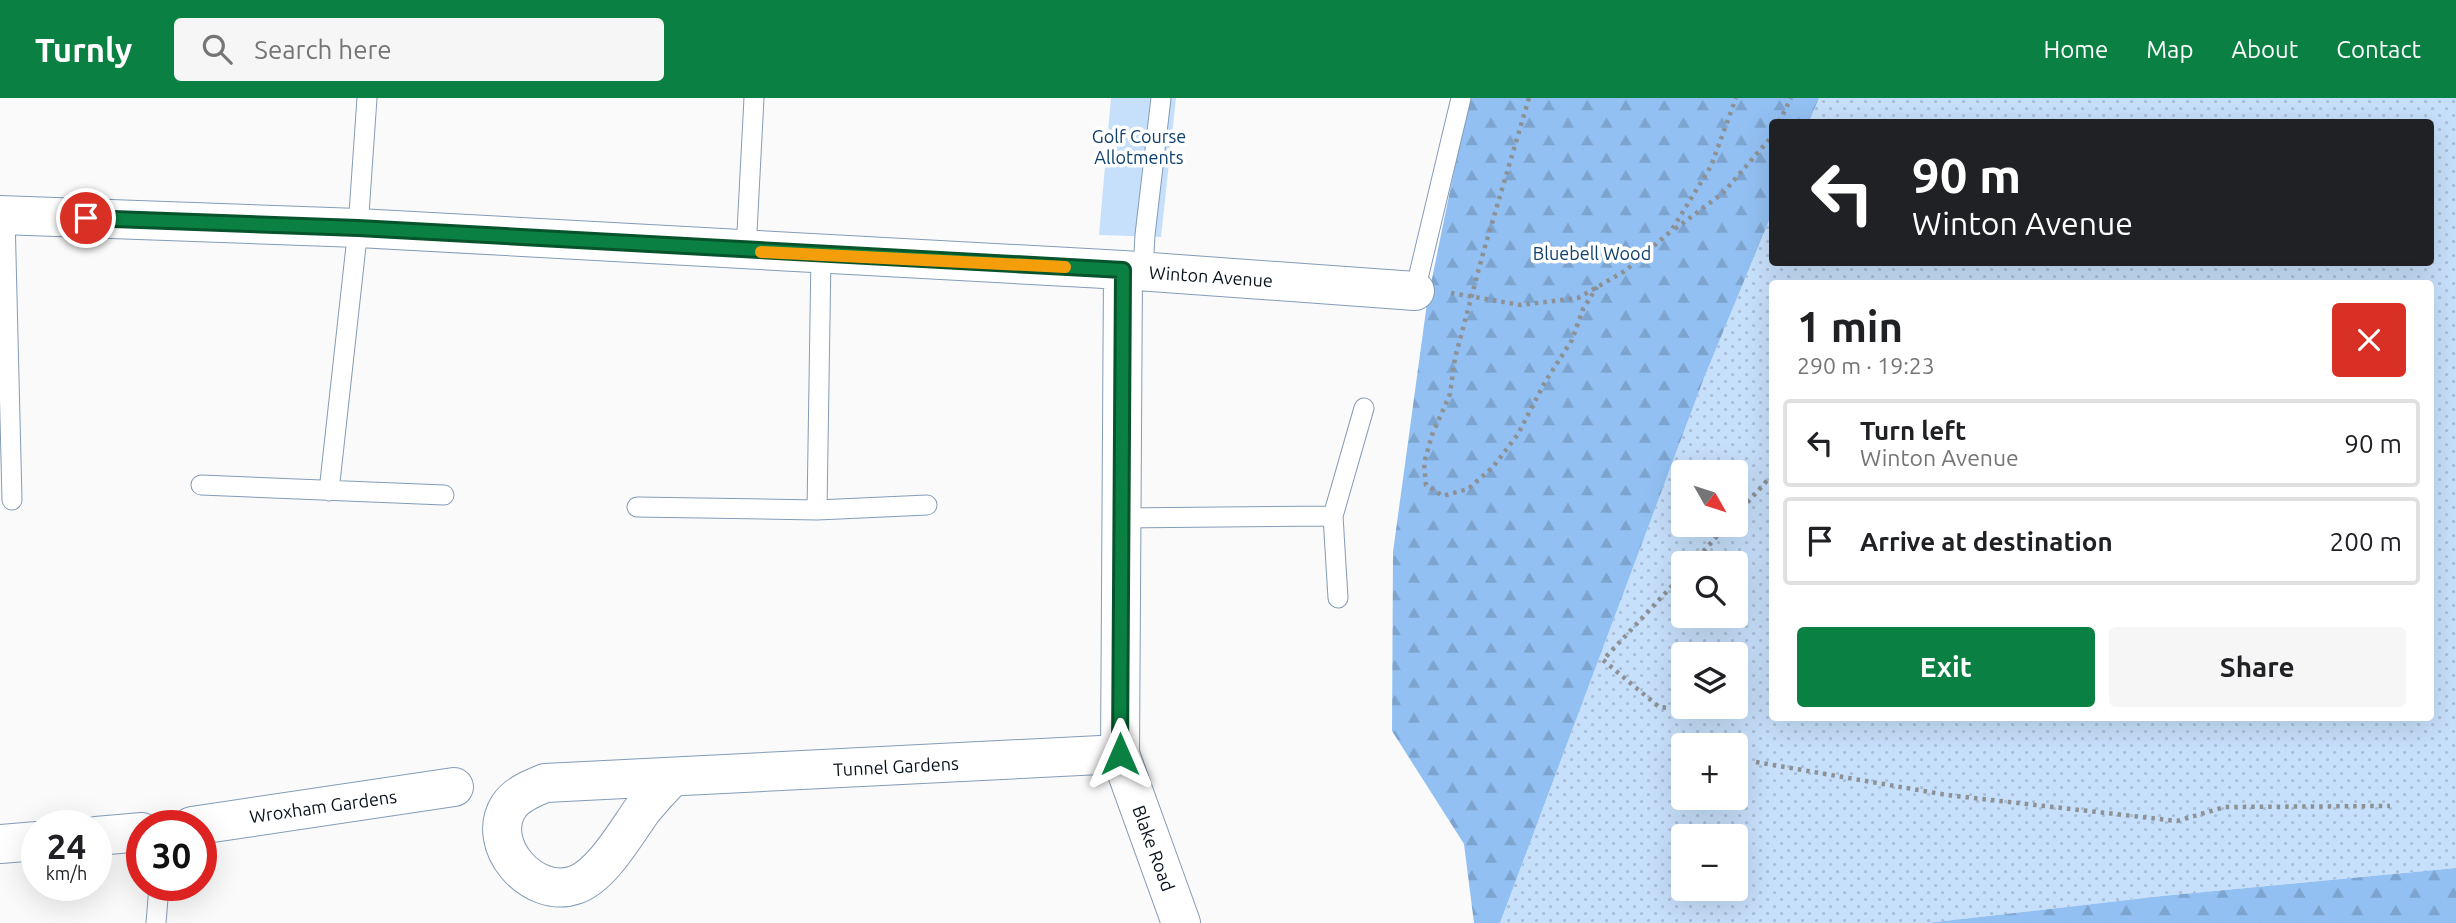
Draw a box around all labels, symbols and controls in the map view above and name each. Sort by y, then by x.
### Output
search box [174,18,664,81]
icon: search [198,30,236,68]
text: Turnly [35,31,132,68]
text: Search here [254,35,392,64]
text: Home [2043,36,2108,63]
text: Map [2146,36,2193,63]
text: About [2231,36,2298,63]
text: Contact [2336,36,2421,63]
park label: Golf Course Allotments [1092,126,1186,167]
icon: left [1797,147,1888,238]
text: 90 m [1912,147,2021,202]
pin [56,188,116,248]
icon: arrive [67,199,105,237]
text: Winton Avenue [1912,205,2133,241]
park label: Bluebell Wood [1533,243,1651,263]
street label: Winton Avenue [1148,262,1274,290]
text: 1 min [1797,303,1903,350]
button: close [2332,303,2406,377]
text: 290 m · 19:23 [1797,353,1935,378]
text: Turn left [1860,416,1966,445]
icon: left [1801,424,1839,462]
text: 90 m [2344,429,2402,458]
text: Winton Avenue [1860,445,2019,470]
north arrow [1671,460,1748,537]
map controls [1671,460,1748,901]
icon: arrive [1801,522,1839,560]
text: Arrive at destination [1860,527,2113,556]
text: 200 m [2330,527,2402,556]
button: search [1671,551,1748,628]
button: Exit [1797,627,2095,707]
button: Share [2109,627,2406,707]
button: layers [1671,642,1748,719]
position arrow [1083,717,1157,791]
button: + [1671,733,1748,810]
street label: Tunnel Gardens [833,753,959,779]
street label: Wroxham Gardens [248,786,398,826]
street label: Blake Road [1129,802,1179,894]
speed limit sign: 30 [126,810,217,901]
button: − [1671,824,1748,901]
text: 24 [47,826,86,866]
text: km/h [46,863,87,883]

